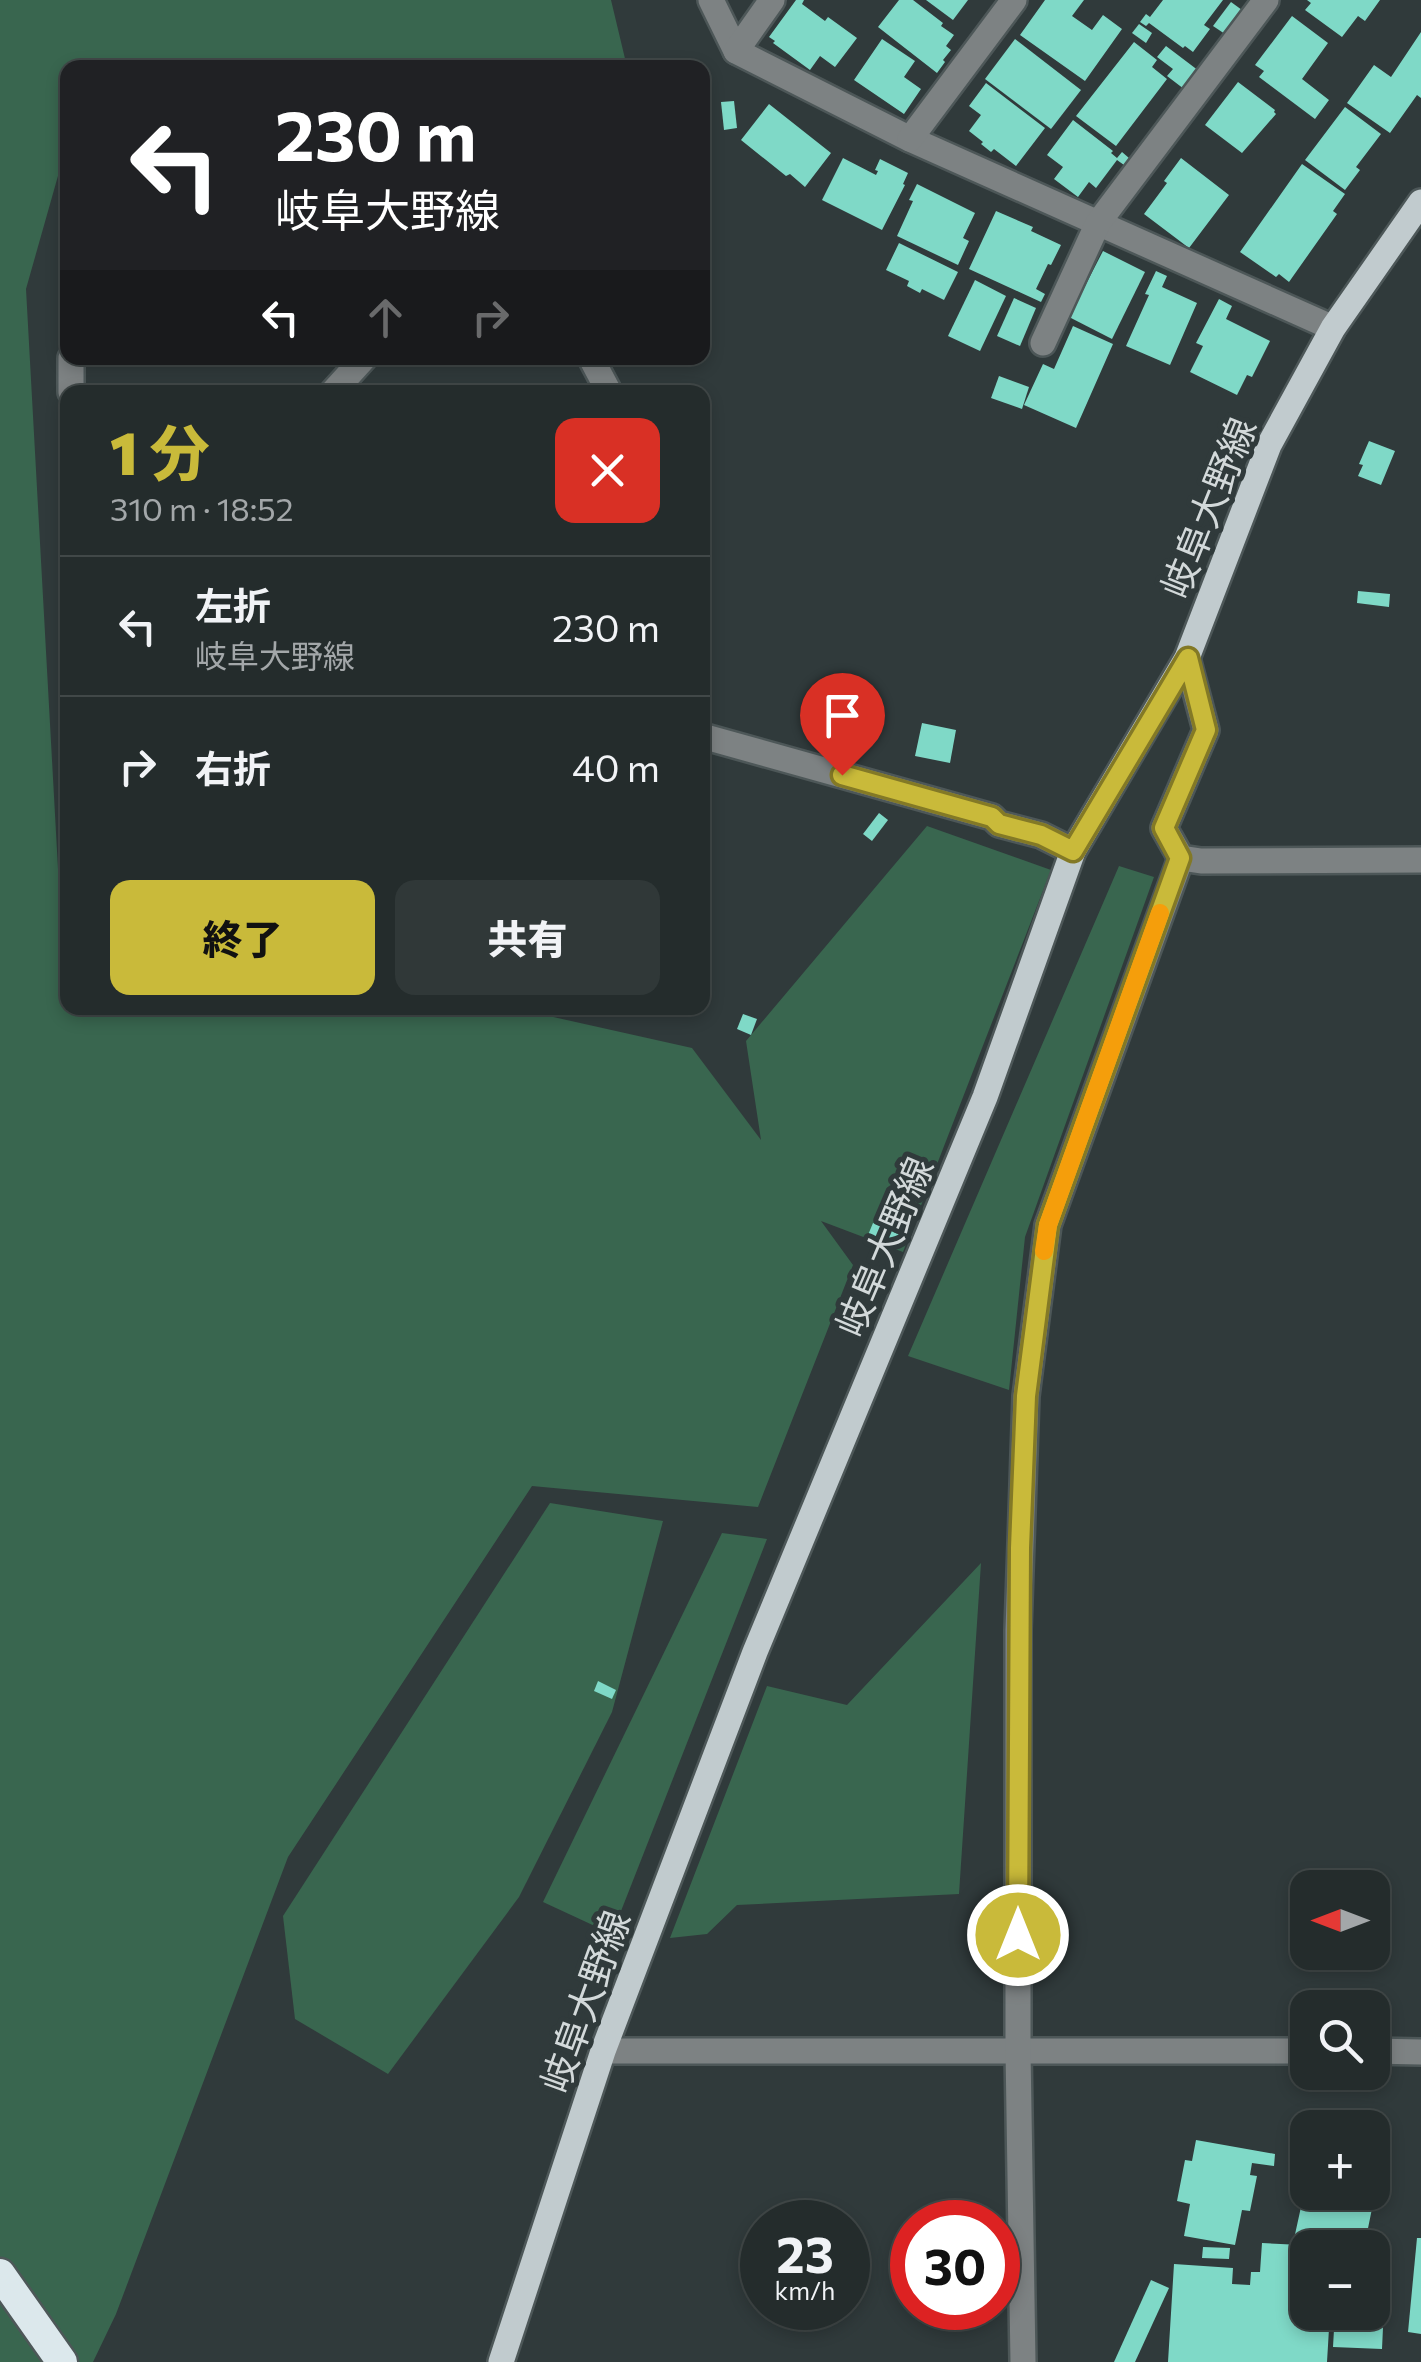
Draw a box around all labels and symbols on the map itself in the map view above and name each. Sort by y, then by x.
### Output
street label: 岐阜大野線 [1150,410,1264,604]
pin [800,673,885,776]
street label: 岐阜大野線 [824,1149,942,1343]
north arrow [1290,1870,1390,1970]
position arrow [966,1883,1070,1987]
street label: 岐阜大野線 [529,1904,639,2098]
speed limit sign: 30 [890,2200,1020,2330]

